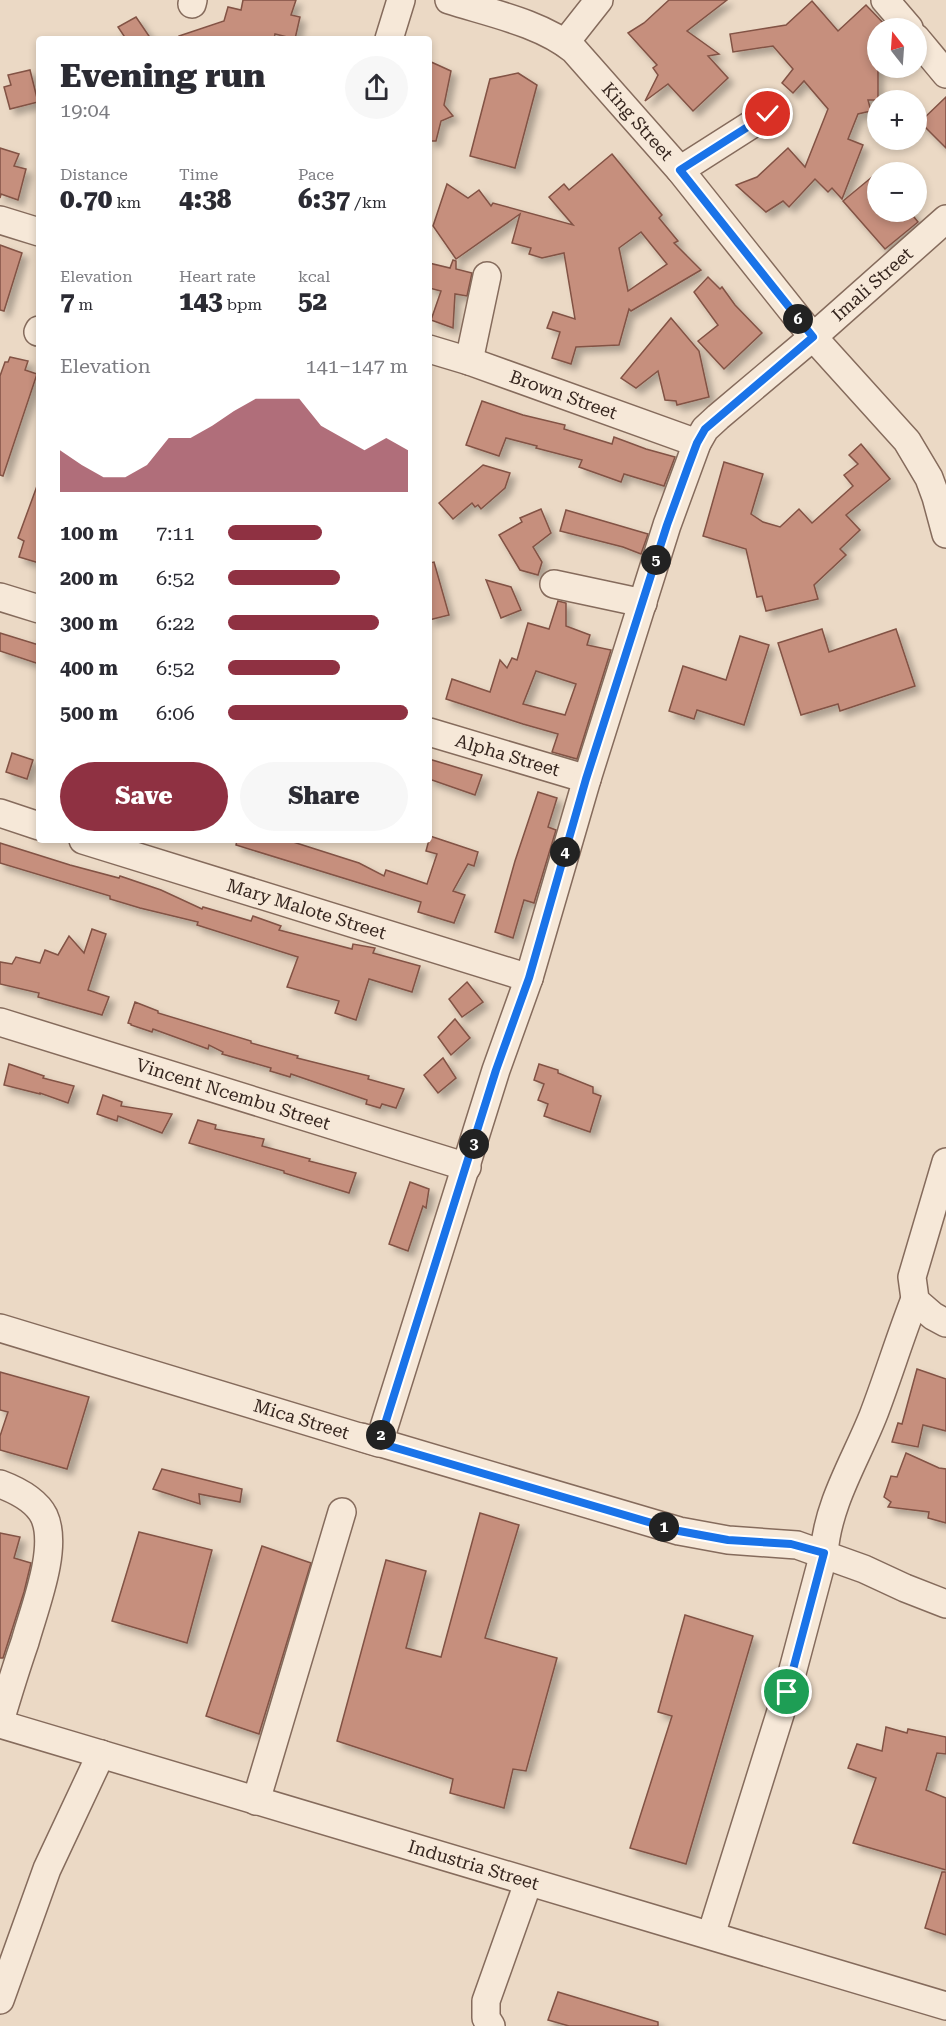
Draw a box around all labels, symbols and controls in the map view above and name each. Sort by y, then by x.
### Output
north arrow [867,18,927,78]
map controls [867,18,927,222]
text: Evening run [60,56,265,95]
button: share [345,56,408,119]
street label: King Street [598,78,678,165]
pin [742,88,793,139]
button: + [867,90,927,150]
icon: check [751,97,784,130]
text: 19:04 [60,98,110,122]
button: − [867,162,927,222]
text: Distance [60,165,128,184]
text: Time [179,165,218,184]
text: Pace [298,165,334,184]
text: 0.70 [60,184,112,214]
text: 4:38 [179,184,231,214]
text: 6:37 [298,184,350,214]
text: km [112,193,141,212]
text: /km [350,193,387,212]
street label: Imali Street [827,243,917,325]
text: Elevation [60,267,133,286]
text: Heart rate [179,267,256,286]
text: kcal [298,267,330,286]
text: 7 [60,286,75,316]
text: 143 [179,286,223,316]
text: 52 [298,286,327,316]
text: m [75,295,93,314]
text: bpm [223,295,262,314]
pin: 6 [783,304,813,334]
text: 6 [794,309,802,328]
text: Elevation [60,354,151,378]
text: 141–147 m [305,354,408,378]
street label: Brown Street [507,366,620,423]
text: 100 m [60,521,118,545]
text: 7:11 [156,521,195,545]
pin: 5 [641,545,671,575]
text: 5 [652,550,660,569]
text: 200 m [60,566,118,590]
text: 6:52 [156,566,195,590]
text: 300 m [60,611,118,635]
text: 6:22 [156,611,195,635]
text: 400 m [60,656,118,680]
text: 6:52 [156,656,195,680]
text: 500 m [60,701,118,725]
text: 6:06 [156,701,195,725]
street label: Alpha Street [453,729,563,780]
button: Save [60,762,228,831]
button: Share [240,762,408,831]
pin: 4 [550,837,580,867]
text: 4 [561,842,569,861]
street label: Mary Malote Street [224,874,389,943]
street label: Vincent Ncembu Street [133,1054,333,1134]
pin: 3 [459,1129,489,1159]
text: 3 [470,1134,478,1153]
street label: Mica Street [251,1395,352,1443]
pin: 2 [366,1420,396,1450]
text: 2 [377,1425,385,1444]
pin: 1 [649,1512,679,1542]
text: 1 [660,1517,668,1536]
pin [761,1666,812,1717]
icon: arrive [770,1675,803,1708]
street label: Industria Street [406,1835,542,1894]

